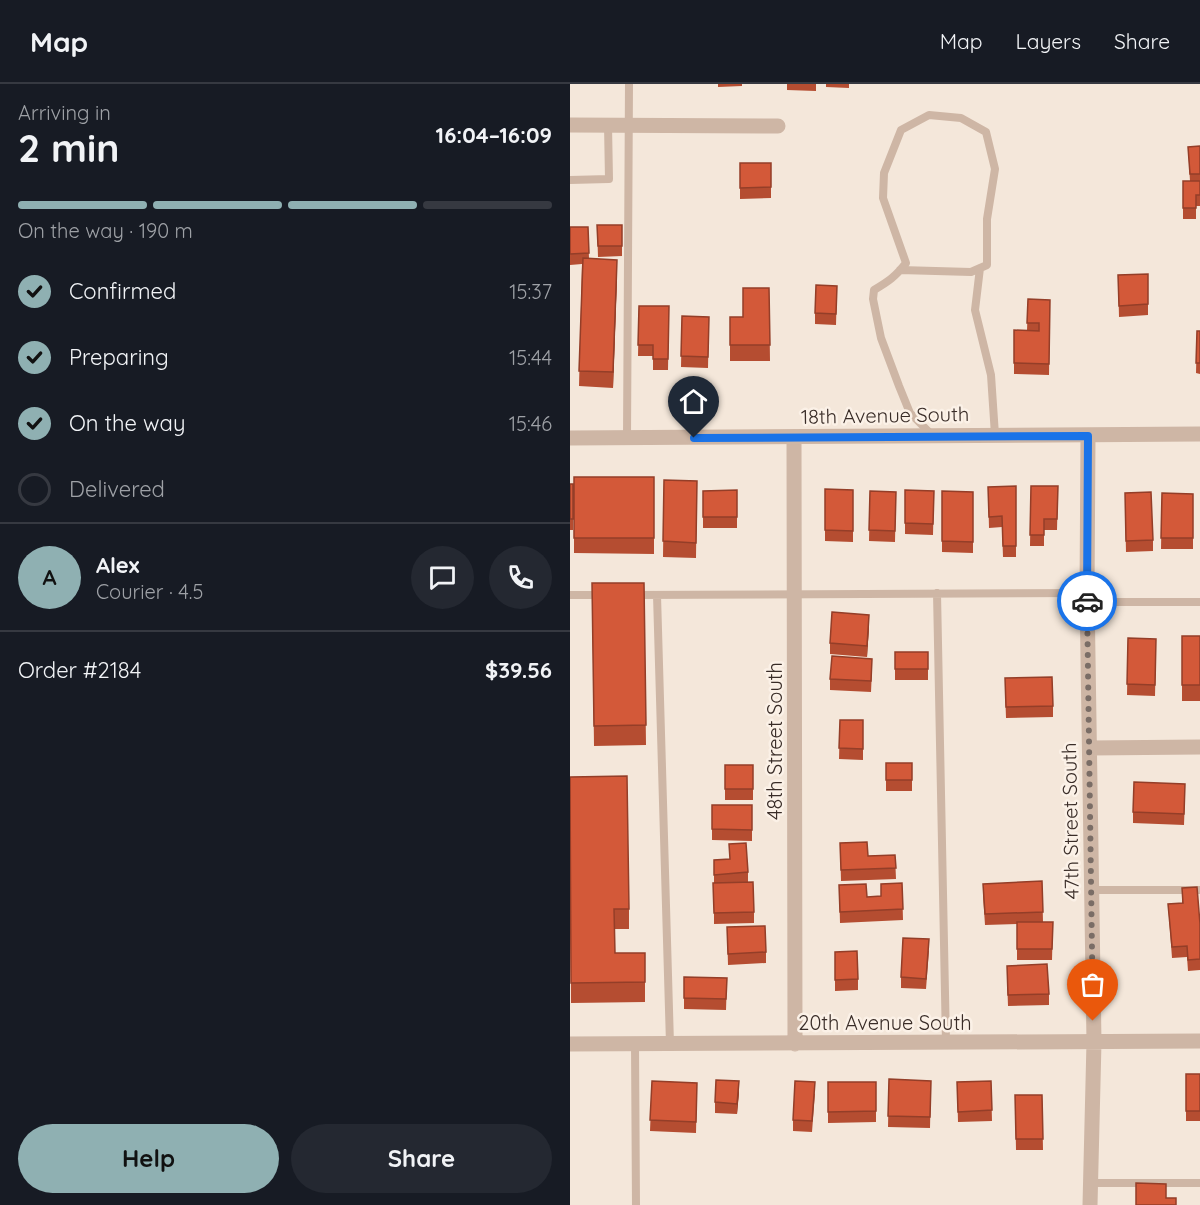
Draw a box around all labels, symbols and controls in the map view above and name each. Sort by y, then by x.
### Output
text: Map [30,24,88,59]
text: Map [940,28,983,54]
text: Layers [1016,28,1081,54]
text: Share [1114,28,1170,54]
text: Arriving in [18,100,111,125]
text: 16:04–16:09 [436,121,552,149]
text: 2 min [18,123,120,172]
text: On the way · 190 m [18,218,193,243]
icon: check [18,275,51,308]
text: Confirmed [69,277,176,305]
text: 15:37 [509,279,552,304]
icon: check [18,341,51,374]
text: Preparing [69,343,169,371]
text: 15:44 [509,345,552,370]
pin [668,376,719,438]
icon: home [677,385,710,418]
street label: 18th Avenue South [801,401,969,429]
icon: check [18,407,51,440]
text: On the way [69,409,185,437]
text: 15:46 [509,411,552,436]
text: Delivered [69,475,165,503]
button: chat [411,546,474,609]
button: phone [489,546,552,609]
text: Alex [96,551,139,579]
text: A [42,563,57,591]
courier [1057,571,1117,631]
text: Courier · 4.5 [96,579,203,604]
icon: car [1071,585,1104,618]
text: Order #2184 [18,656,141,684]
text: $39.56 [485,656,552,684]
street label: 48th Street South [762,662,787,820]
street label: 47th Street South [1056,742,1084,900]
pin [1067,959,1118,1021]
icon: bag [1076,968,1109,1001]
street label: 20th Avenue South [798,1010,972,1035]
button: Help [18,1124,279,1193]
button: Share [291,1124,552,1193]

